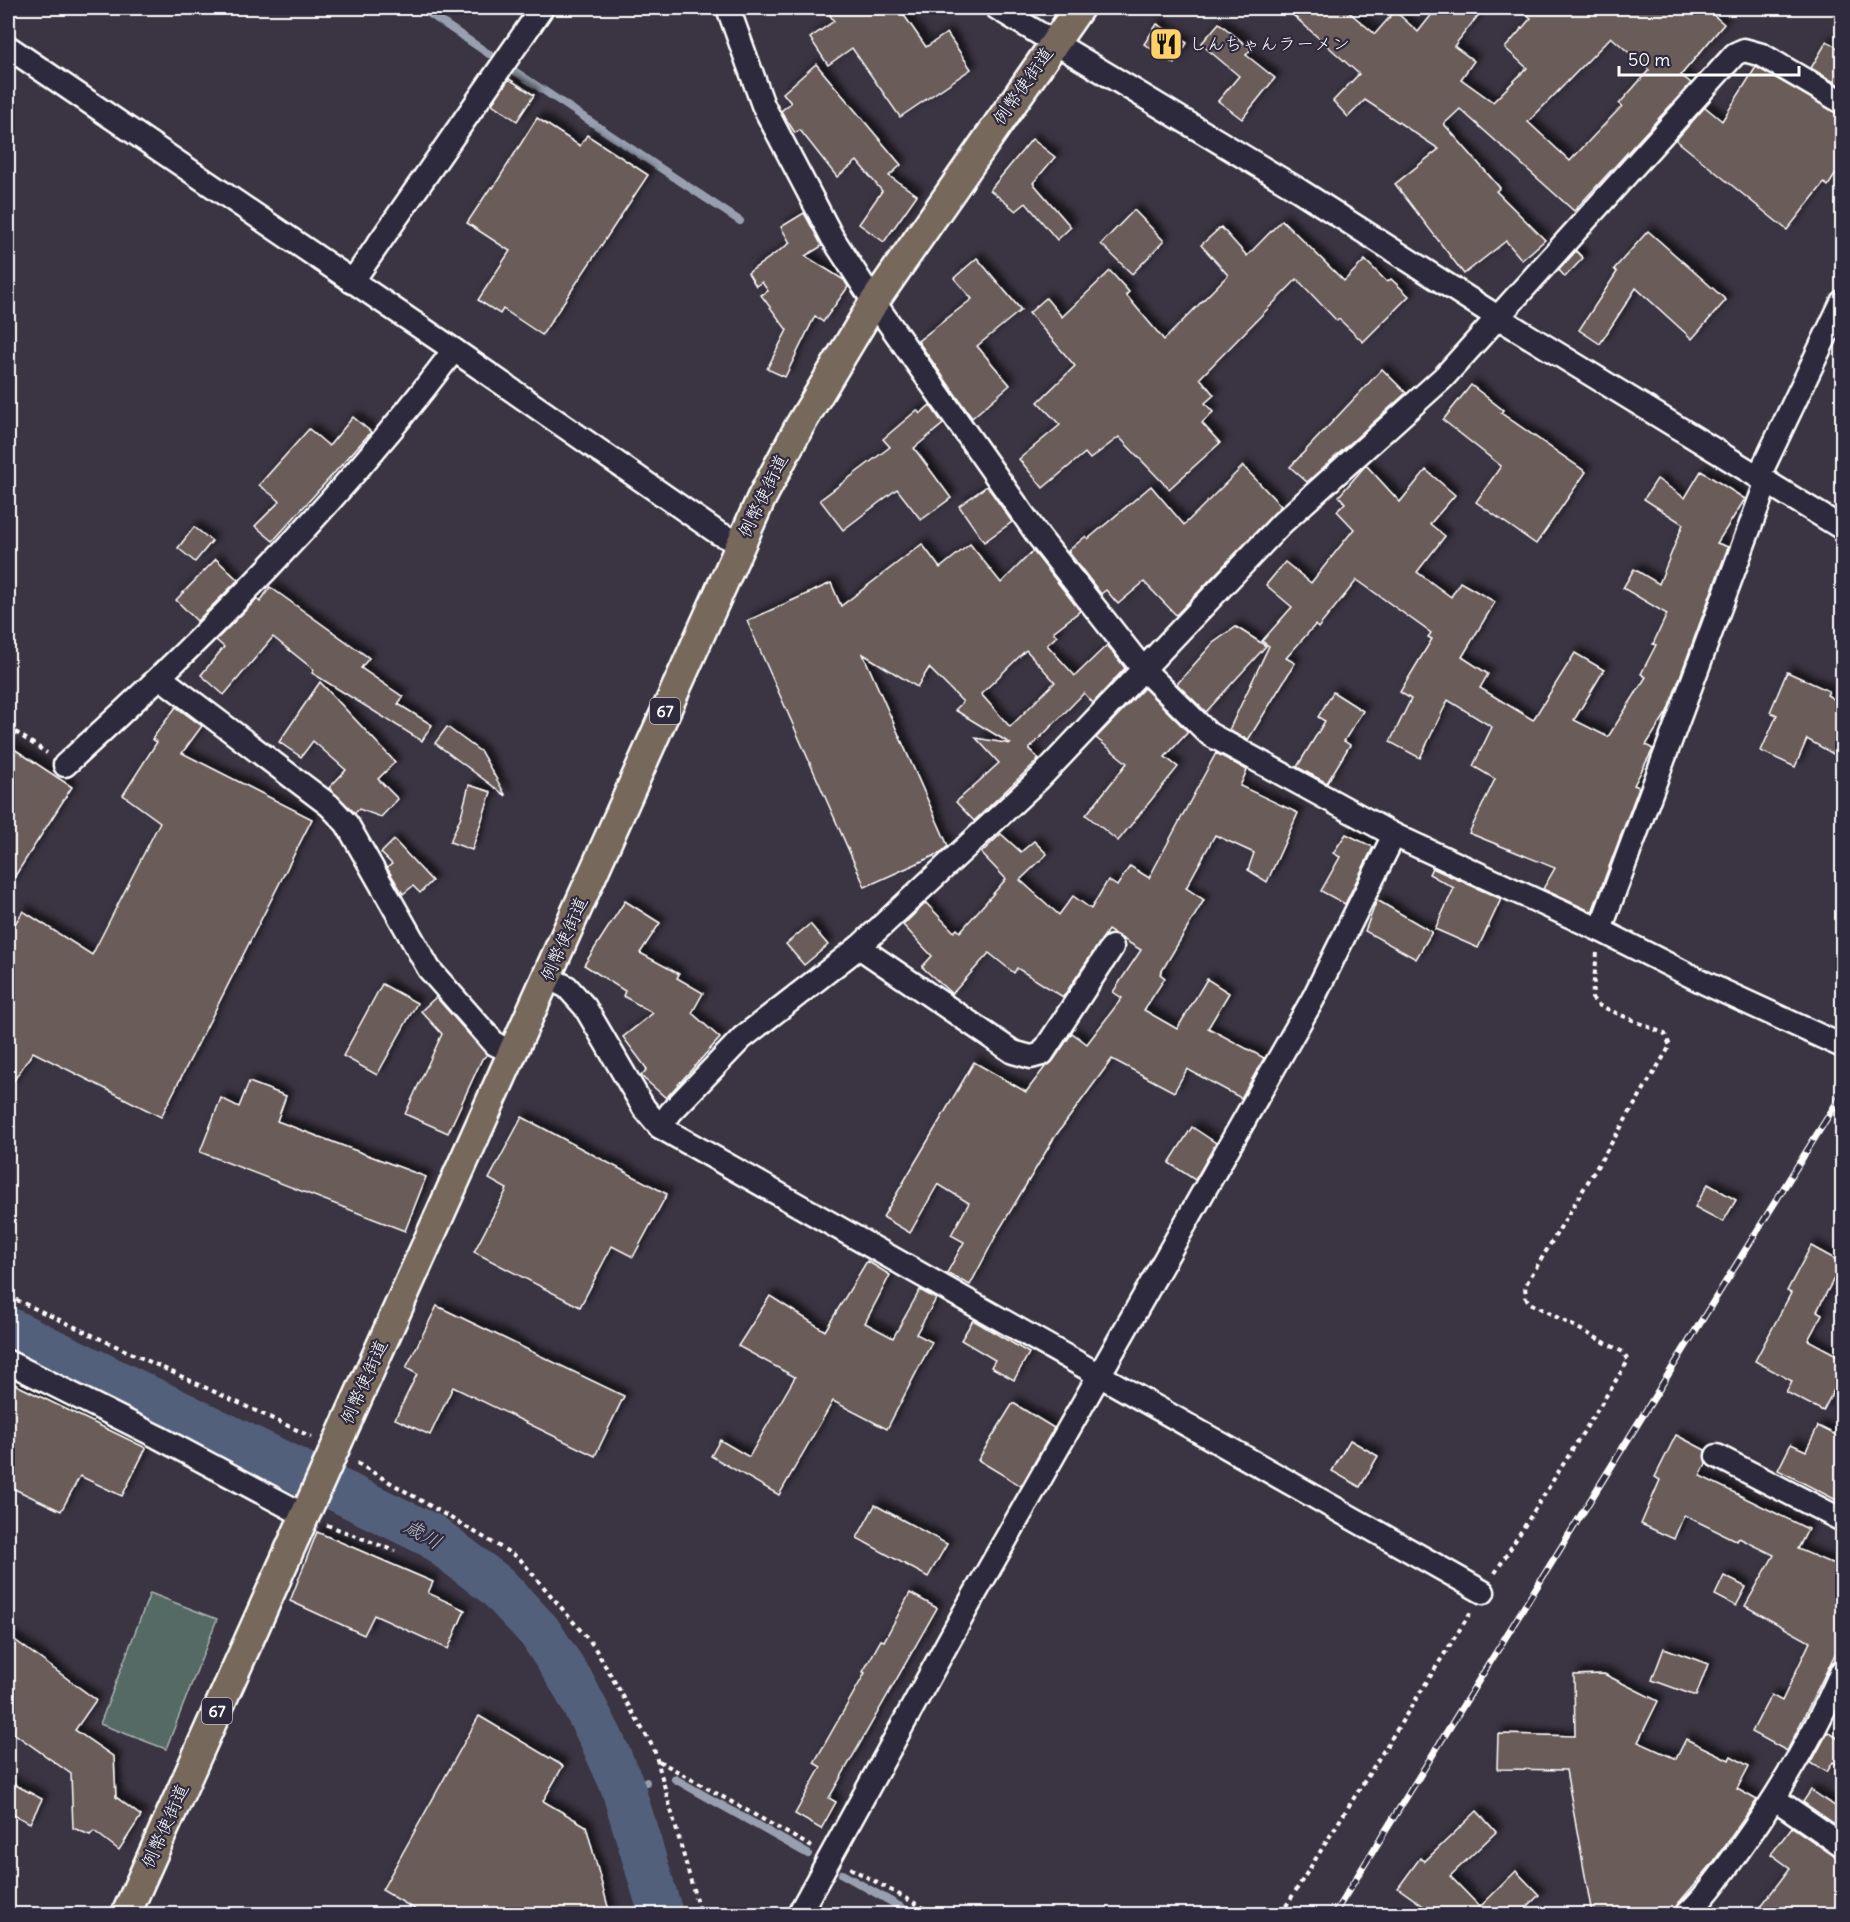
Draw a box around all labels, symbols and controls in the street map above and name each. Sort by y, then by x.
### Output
restaurant icon: しんちゃんラーメン [1148,26,1184,62]
place label: しんちゃんラーメン [1189,32,1350,55]
scale bar [1619,39,1799,77]
street label: 例幣使街道 [987,42,1058,129]
text: 50 m [1628,48,1670,71]
street label: 例幣使街道 [732,450,793,541]
road number: 67 [650,698,680,724]
street label: 例幣使街道 [535,893,592,985]
street label: 例幣使街道 [335,1336,392,1428]
water label: 歳川 [400,1513,447,1554]
road number: 67 [202,1698,232,1724]
street label: 例幣使街道 [136,1780,193,1872]

